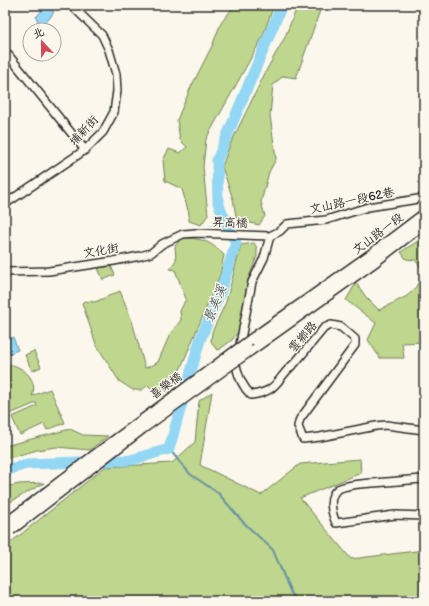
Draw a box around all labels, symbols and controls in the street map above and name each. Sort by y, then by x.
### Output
north arrow [22,22,62,62]
text: 北 [31,25,46,41]
street label: 埔新街 [66,113,102,149]
street label: 文山路一段62巷 [308,185,396,217]
street label: 文山路一段 [350,210,406,258]
street label: 昇高橋 [212,215,248,231]
street label: 文化街 [82,241,120,261]
water label: 景美溪 [200,282,230,325]
street label: 雲鄉路 [286,318,320,356]
street label: 喜樂橋 [147,369,185,403]

